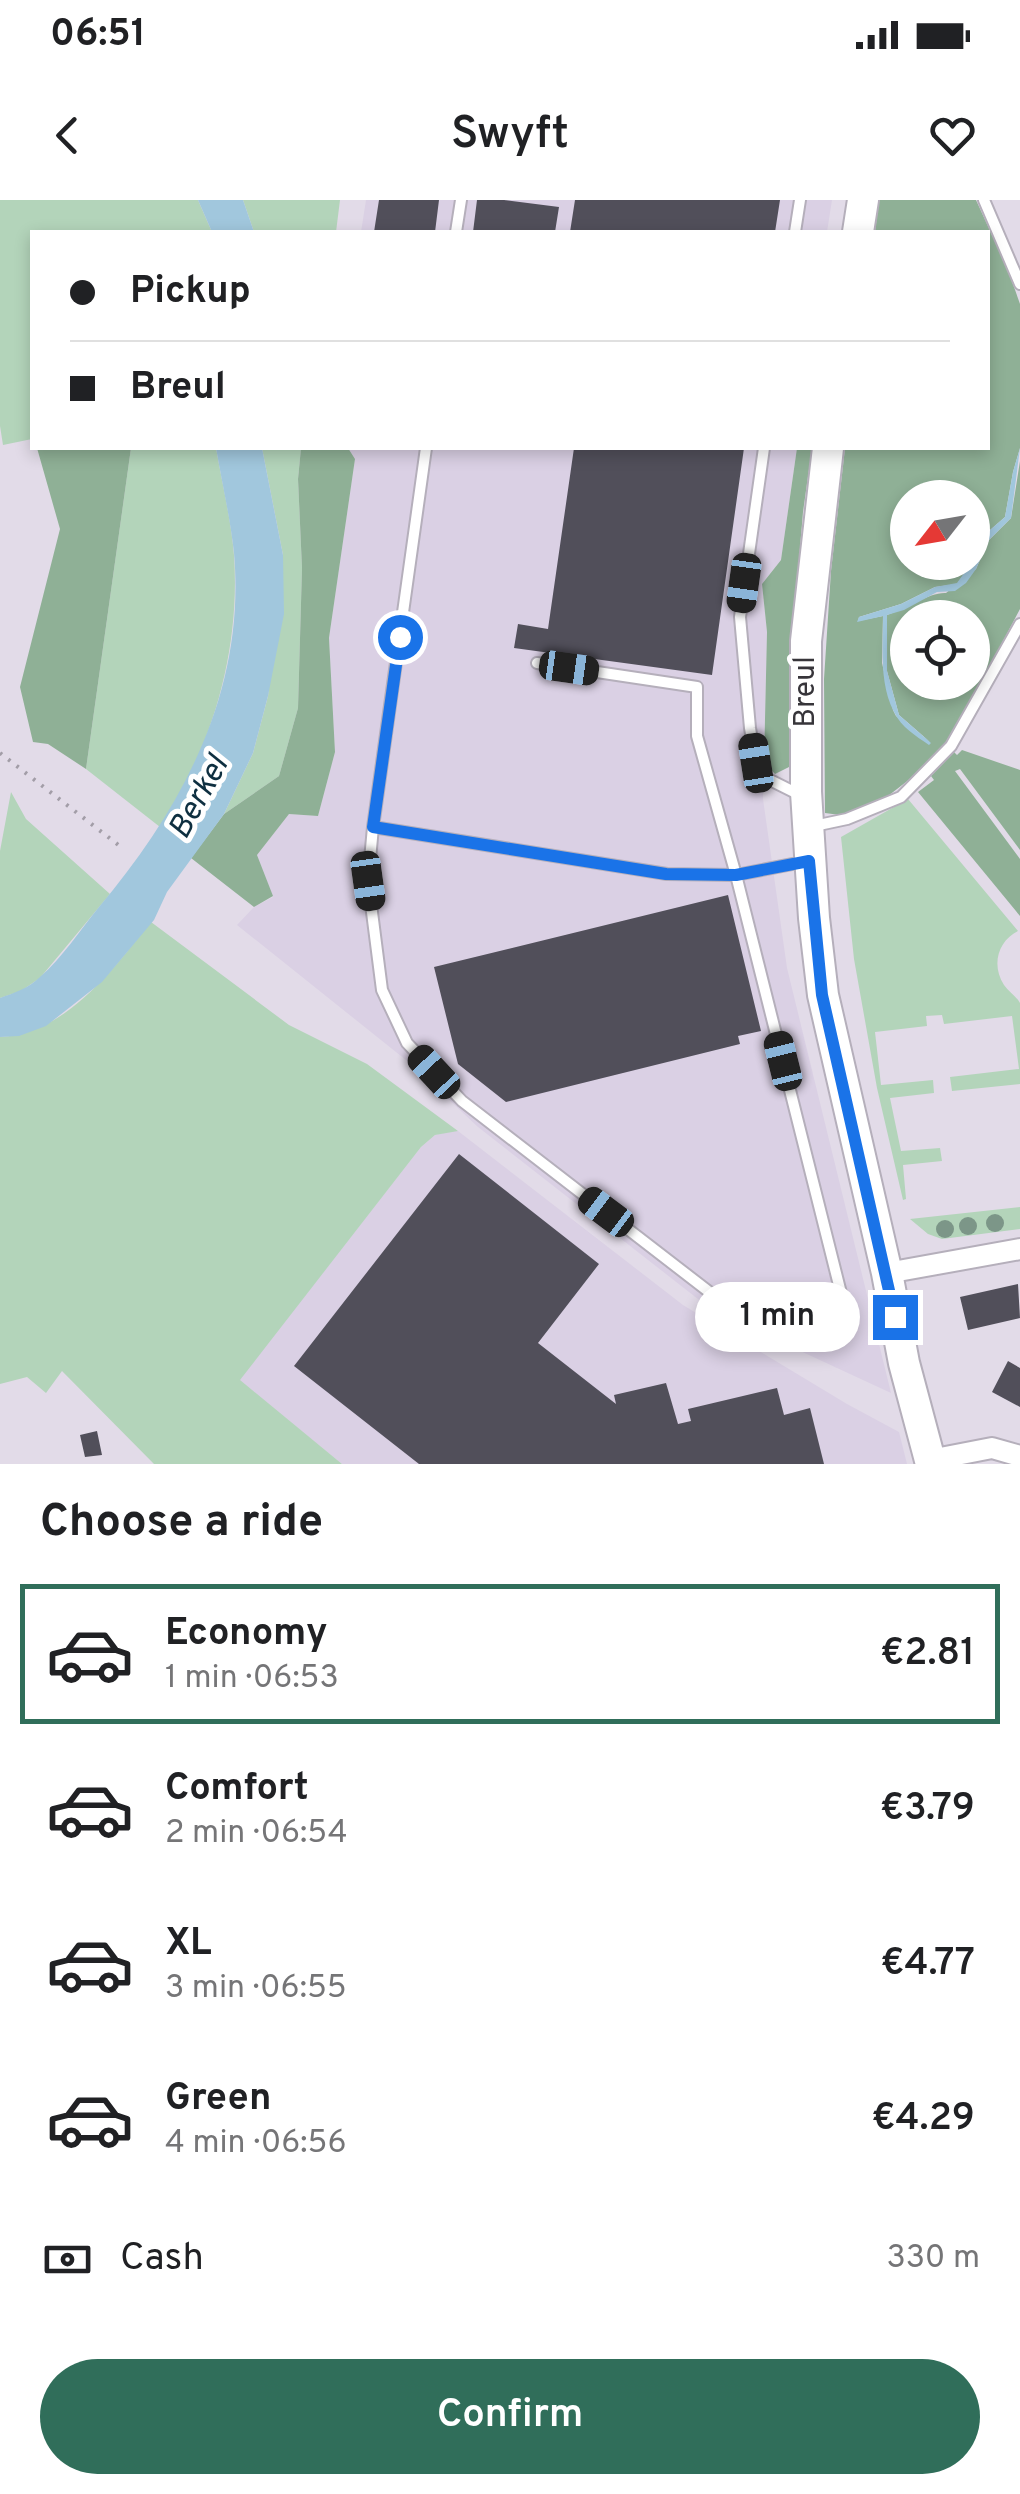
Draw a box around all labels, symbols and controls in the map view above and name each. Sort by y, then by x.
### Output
text: 06:51 [50,11,146,60]
text: Swyft [451,107,569,164]
icon: back [40,108,95,163]
icon: heart [925,108,980,163]
text: Pickup [130,268,251,317]
text: Breul [130,364,226,413]
north arrow [890,480,990,580]
map controls [890,480,990,700]
car [725,551,763,615]
button: locate [890,600,990,700]
route start [378,615,423,660]
car [537,649,601,687]
street label: Breul [788,656,825,728]
car [736,731,776,795]
water label: Berkel [161,748,240,846]
car [349,849,387,913]
car [761,1028,805,1094]
car [403,1040,465,1104]
car [573,1182,639,1242]
callout: 1 min [695,1282,860,1352]
route end [873,1295,918,1340]
text: 1 min [740,1297,815,1337]
text: Choose a ride [40,1495,323,1552]
icon: car [45,1609,135,1699]
text: Economy [165,1610,327,1659]
text: €2.81 [880,1630,975,1679]
text: 1 min · 06:53 [165,1659,339,1699]
icon: car [45,1764,135,1854]
text: Comfort [165,1765,309,1814]
text: €3.79 [880,1785,975,1834]
text: 2 min · 06:54 [165,1814,348,1854]
icon: car [45,1919,135,2009]
text: XL [165,1920,212,1969]
text: €4.77 [881,1940,975,1989]
text: 3 min · 06:55 [165,1969,347,2009]
icon: car [45,2074,135,2164]
text: Green [165,2075,271,2124]
text: €4.29 [872,2095,975,2144]
text: 4 min · 06:56 [165,2124,347,2164]
icon: cash [40,2232,95,2287]
text: Cash [120,2235,204,2284]
text: 330 m [887,2239,980,2279]
button: Confirm [40,2359,980,2474]

